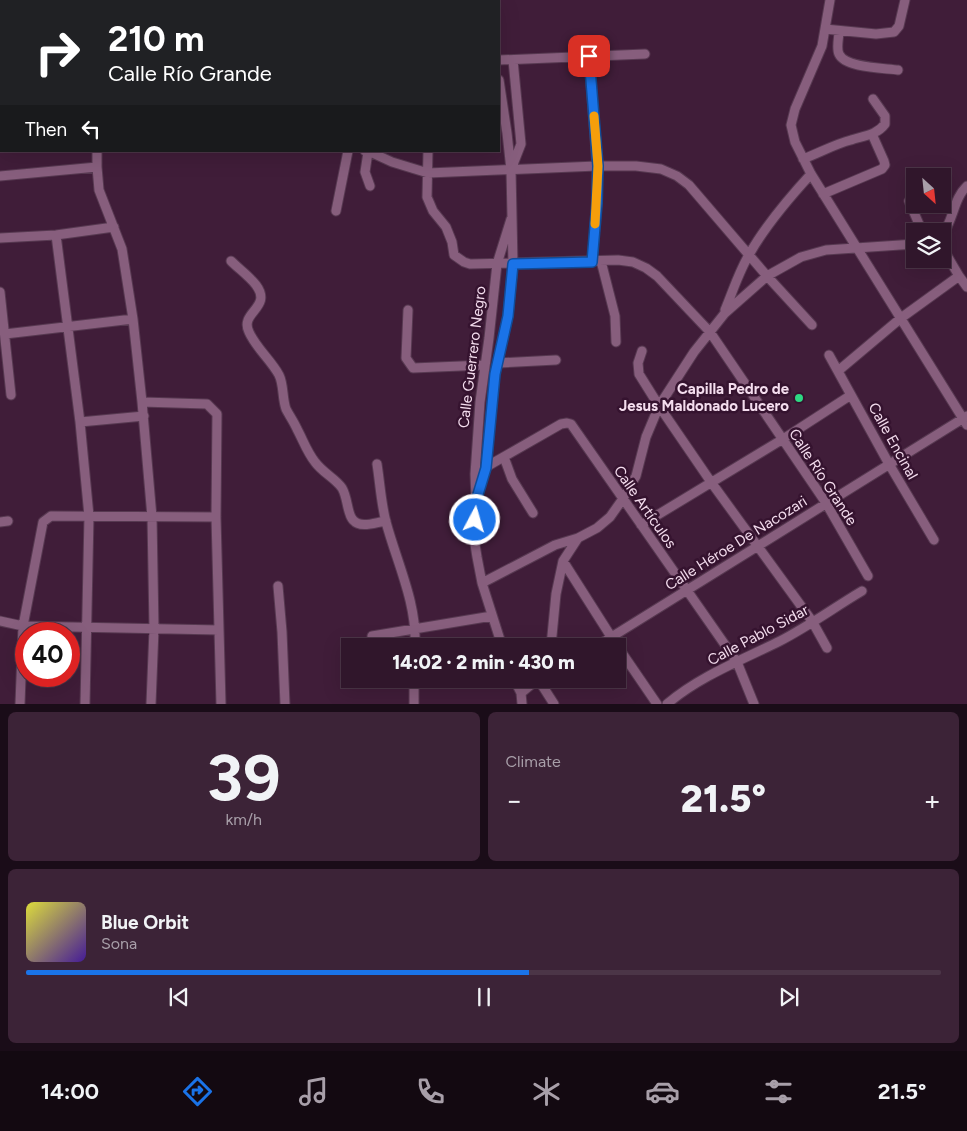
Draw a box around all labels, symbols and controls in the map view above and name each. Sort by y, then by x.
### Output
text: 210 m [108,18,205,60]
icon: right [25,20,90,85]
pin [568,35,610,77]
icon: arrive [575,42,603,70]
text: Calle Río Grande [108,60,272,87]
icon: left [77,115,105,143]
text: Then [25,118,67,141]
north arrow [906,168,951,212]
map controls [906,168,951,268]
button: layers [906,223,951,268]
street label: Calle Guerrero Negro [454,285,490,429]
place label: Capilla Pedro de Jesus Maldonado Lucero [619,380,790,415]
marker: Capilla Pedro de Jesus Maldonado Lucero [793,392,805,404]
street label: Calle Encinal [864,399,922,483]
street label: Calle Río Grande [785,425,861,529]
street label: Calle Artículos [610,462,680,552]
street label: Calle Héroe De Nacozari [662,492,810,594]
position arrow [448,493,500,545]
street label: Calle Pablo Sidar [704,601,812,669]
speed limit sign: 40 [15,622,80,687]
text: 14:02 · 2 min · 430 m [392,651,575,674]
text: 39 [207,738,281,816]
text: Climate [506,752,561,771]
text: 21.5° [681,776,766,822]
text: − [506,783,523,817]
text: + [924,783,941,817]
text: km/h [225,810,262,829]
text: Blue Orbit [101,911,189,934]
text: Sona [101,934,137,953]
icon: previous [165,983,193,1011]
icon: pause [470,983,498,1011]
icon: next [775,983,803,1011]
icon: directions [180,1074,215,1109]
icon: music [296,1074,331,1109]
icon: phone [413,1074,448,1109]
icon: climate [529,1074,564,1109]
icon: car [645,1074,680,1109]
icon: filters [761,1074,796,1109]
text: 14:00 [41,1078,99,1105]
text: 21.5° [878,1078,926,1105]

